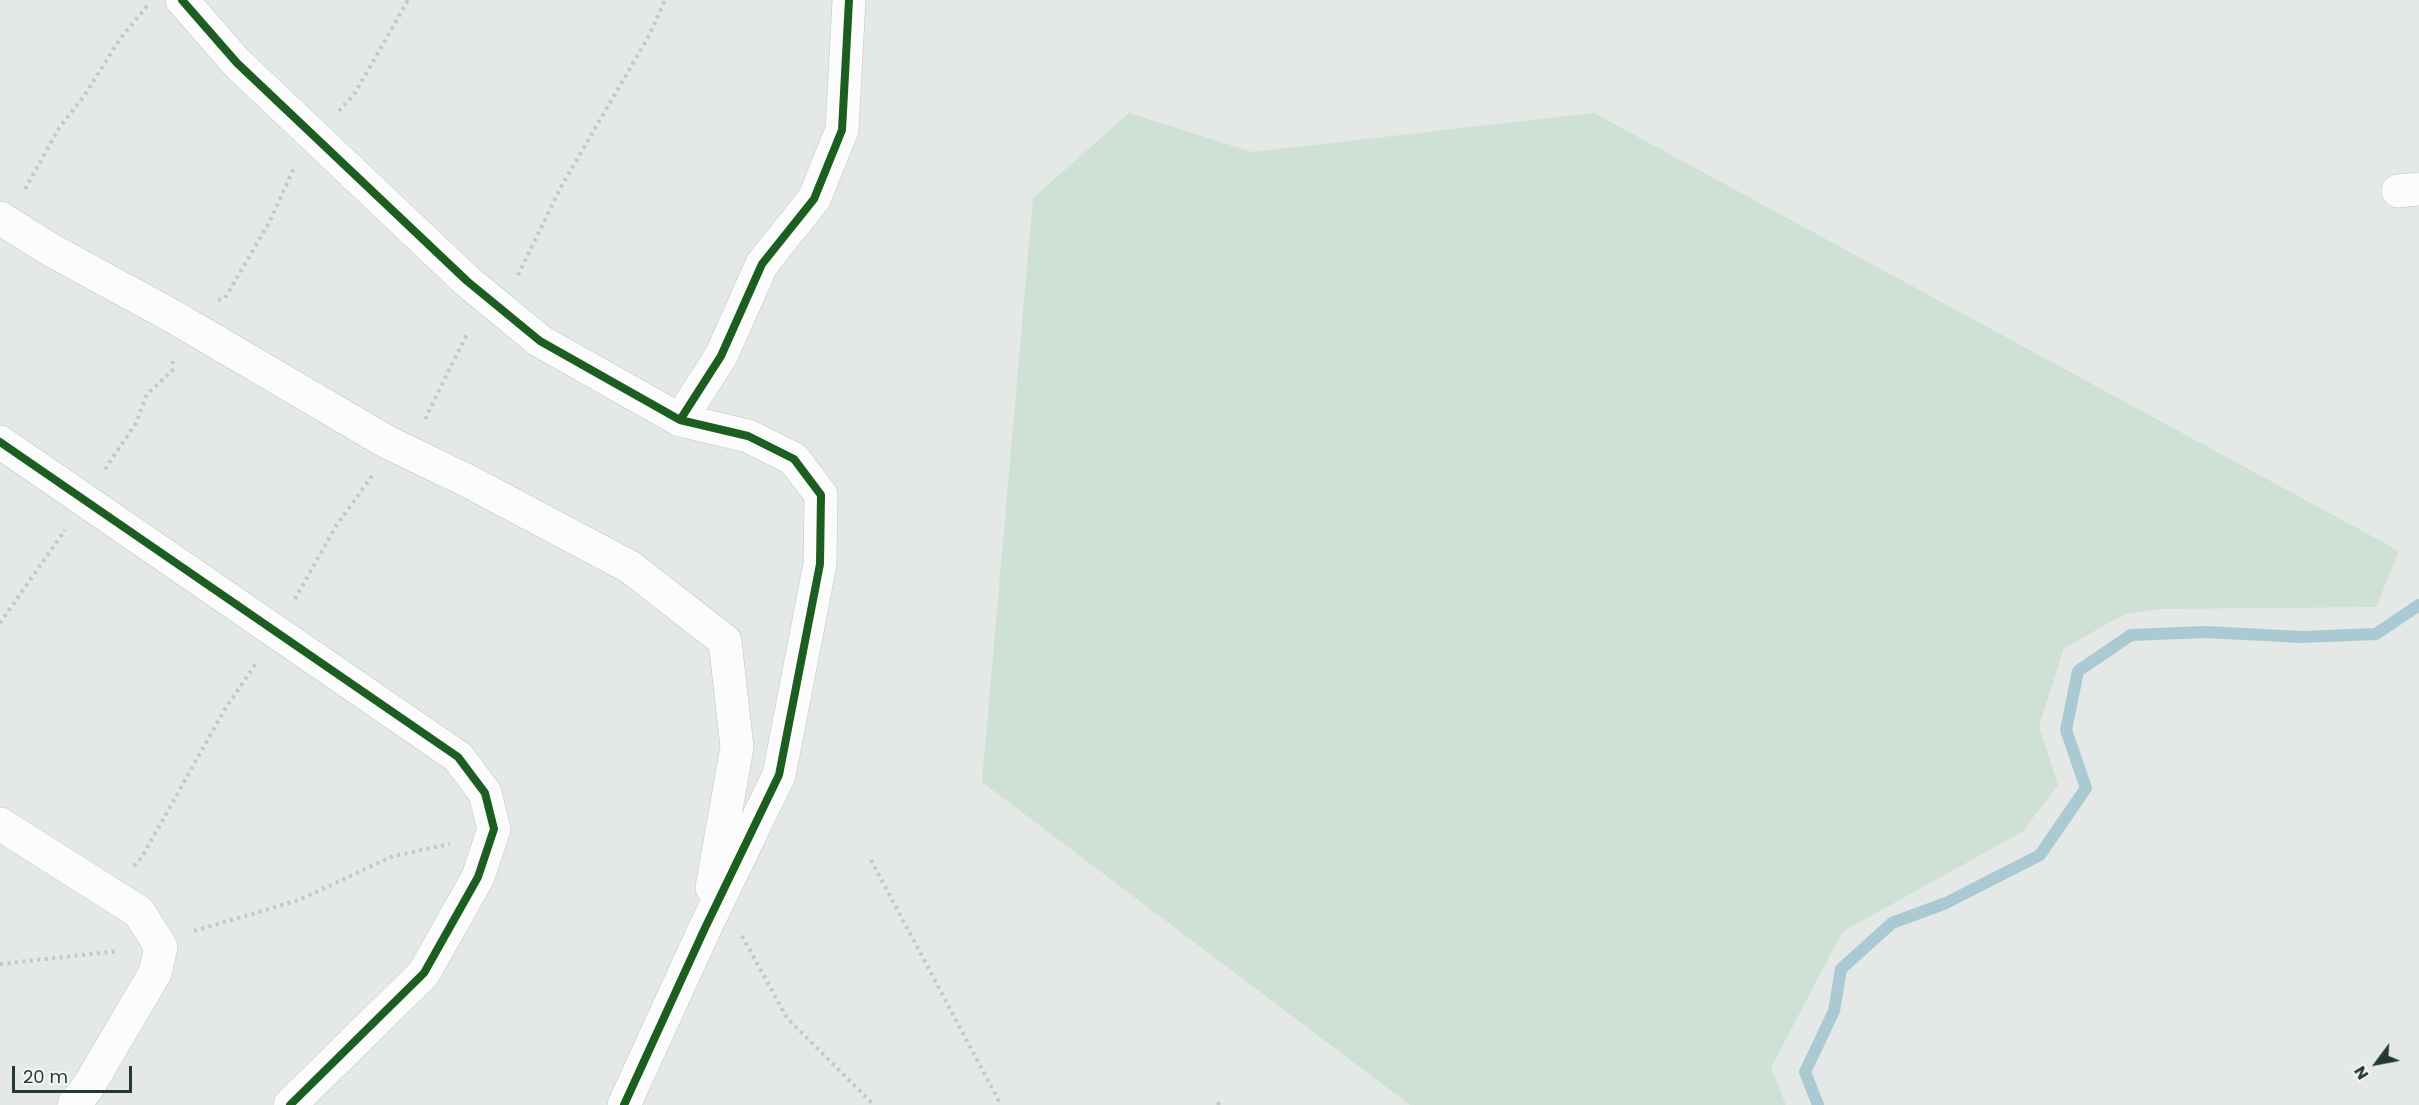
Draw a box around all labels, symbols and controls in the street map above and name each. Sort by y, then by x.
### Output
north arrow [2347,1033,2407,1093]
scale bar [15,1054,135,1092]
text: N [2348,1062,2374,1084]
text: 20 m [23,1064,68,1089]

